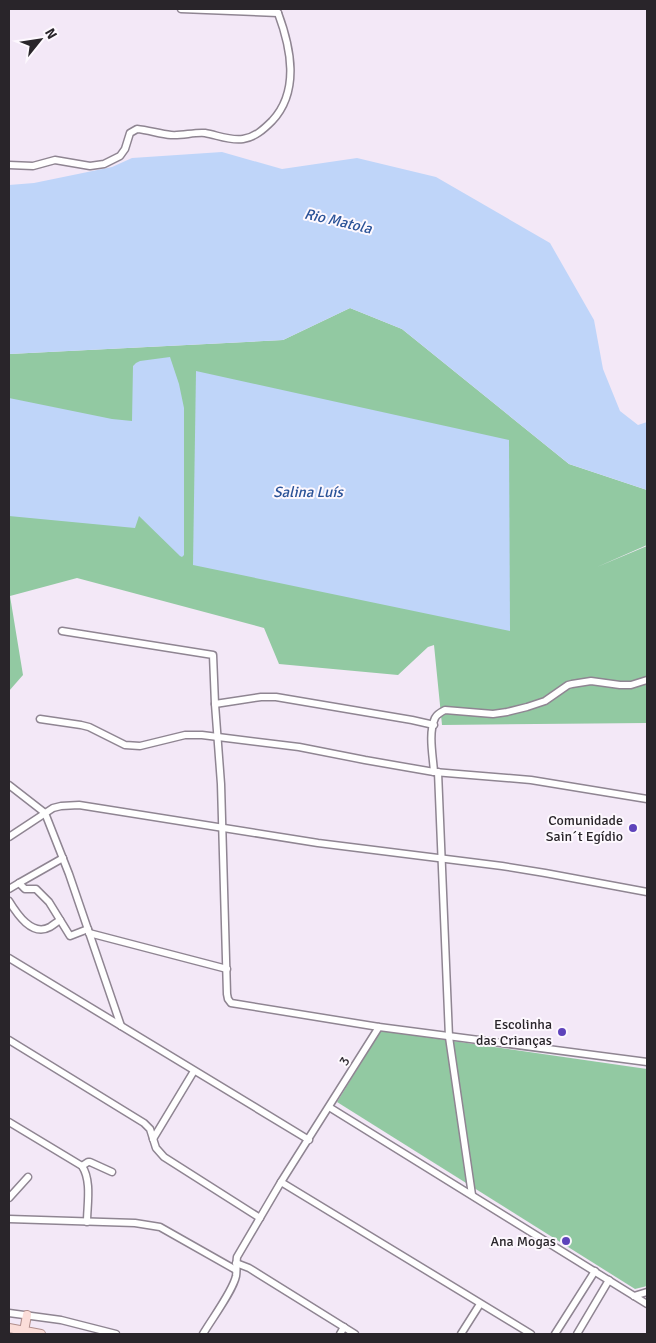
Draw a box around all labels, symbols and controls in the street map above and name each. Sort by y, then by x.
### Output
north arrow [15,15,65,65]
text: N [41,25,61,42]
water label: Rio Matola [303,205,374,238]
water label: Salina Luís [273,483,344,501]
place label: Comunidade Sain´t Egídio [546,812,623,845]
marker: Comunidade Sain´t Egídio [627,822,639,834]
place label: Escolinha das Crianças [476,1016,552,1049]
marker: Escolinha das Crianças [556,1026,568,1038]
street label: 3 [335,1054,354,1069]
place label: Ana Mogas [490,1233,556,1250]
marker: Ana Mogas [560,1235,572,1247]

